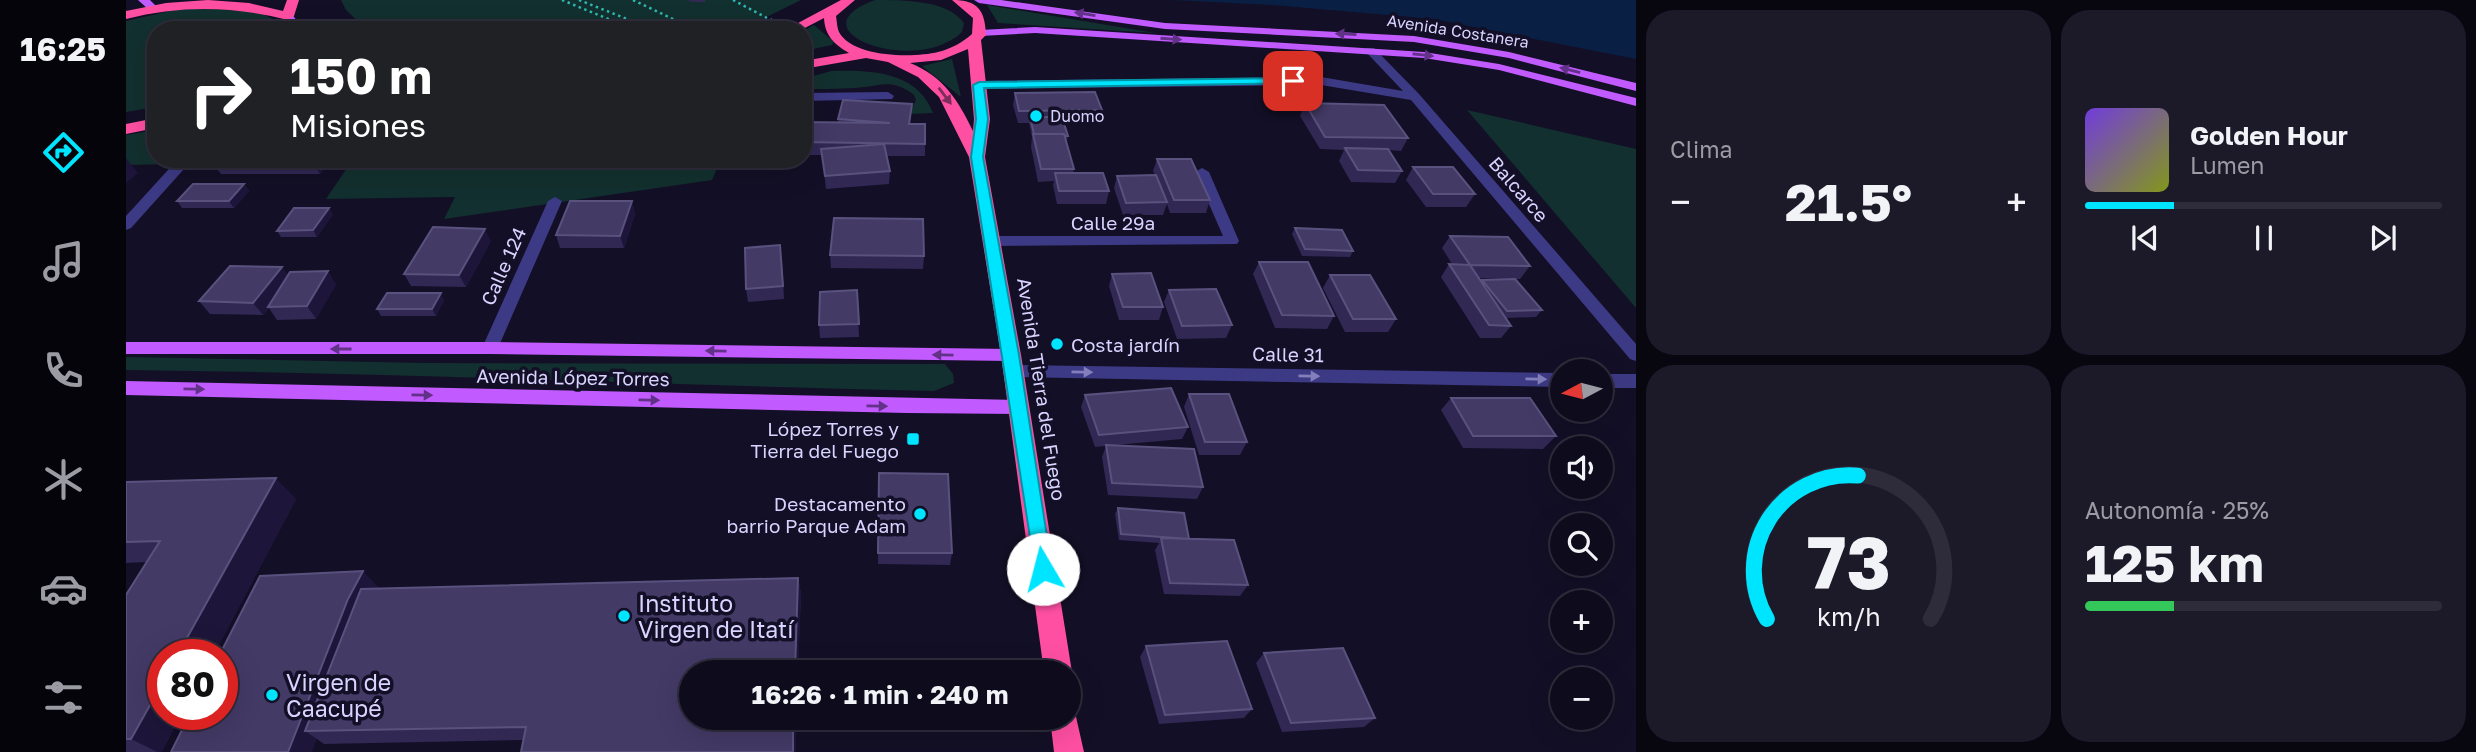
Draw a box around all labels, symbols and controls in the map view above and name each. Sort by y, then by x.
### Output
one-way arrow [1073,9,1095,20]
street label: Avenida Costanera [1386,10,1530,52]
one-way arrow [1334,29,1356,40]
text: 16:25 [20,30,106,68]
one-way arrow [1160,34,1182,45]
text: 150 m [290,46,432,105]
icon: right [175,49,266,140]
one-way arrow [1412,50,1434,61]
pin [1263,51,1323,111]
icon: arrive [1274,62,1312,100]
one-way arrow [1559,64,1581,75]
one-way arrow [938,87,952,105]
text: Misiones [290,106,426,144]
place label: Duomo [1050,106,1104,126]
marker: Duomo [1028,108,1044,124]
text: Golden Hour [2190,120,2348,151]
icon: directions [39,128,88,177]
text: Clima [1670,135,1733,163]
text: Lumen [2190,151,2264,179]
street label: Balcarce [1484,152,1554,226]
text: 21.5° [1785,170,1912,232]
text: − [1670,179,1691,224]
text: + [2006,179,2027,224]
street label: Calle 29a [1071,211,1155,234]
icon: previous [2126,219,2164,257]
icon: pause [2245,219,2283,257]
icon: next [2364,219,2402,257]
street label: Calle 124 [476,223,530,309]
icon: music [39,237,88,286]
street label: Avenida Tierra del Fuego [1013,276,1071,502]
place label: Costa jardín [1071,333,1180,356]
marker: Costa jardín [1049,336,1065,352]
street label: Calle 31 [1252,342,1324,366]
one-way arrow [330,343,352,355]
one-way arrow [704,345,726,357]
icon: phone [39,346,88,395]
one-way arrow [932,349,954,360]
north arrow [1550,359,1614,422]
map controls [1550,359,1613,730]
street label: Avenida López Torres [476,364,670,390]
one-way arrow [1071,366,1093,378]
one-way arrow [1298,370,1320,382]
one-way arrow [1526,374,1548,385]
one-way arrow [183,384,205,395]
one-way arrow [411,389,433,400]
one-way arrow [638,395,660,406]
one-way arrow [866,400,888,411]
place label: López Torres y Tierra del Fuego [751,417,899,462]
marker: López Torres y Tierra del Fuego [905,431,921,447]
button: sound [1550,436,1613,499]
icon: climate [39,455,88,504]
place label: Destacamento barrio Parque Adam [727,492,906,537]
text: Autonomía · 25% [2085,496,2269,524]
marker: Destacamento barrio Parque Adam [912,506,928,522]
button: search [1550,513,1613,576]
text: 73 [1806,519,1891,606]
text: 125 km [2085,531,2264,593]
position arrow [1006,532,1080,606]
icon: car [39,564,88,613]
place label: Instituto Virgen de Itatí [638,589,795,643]
button: + [1550,590,1613,653]
text: km/h [1817,601,1880,632]
marker: Instituto Virgen de Itatí [616,608,632,624]
speed limit sign: 80 [147,639,238,730]
button: − [1550,667,1613,730]
place label: Virgen de Caacupé [286,668,391,722]
icon: filters [39,673,88,722]
text: 16:26 · 1 min · 240 m [752,679,1008,710]
marker: Virgen de Caacupé [264,687,280,703]

